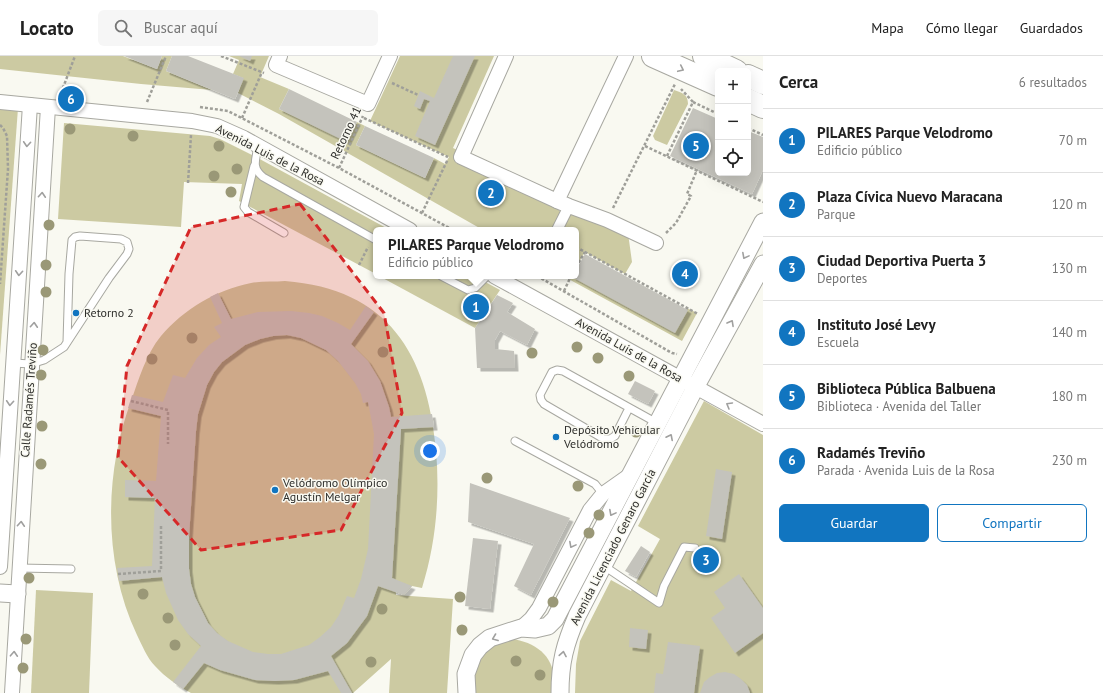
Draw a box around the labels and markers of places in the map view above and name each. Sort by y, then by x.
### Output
pin: 6 [58,84,84,114]
pin: 5 [683,131,709,161]
pin: 2 [478,178,504,208]
pin: 4 [672,259,698,289]
pin: 1 [463,292,489,322]
place label: Retorno 2 [84,305,134,320]
marker: Retorno 2 [71,308,81,318]
place label: Depósito Vehicular Velódromo [563,422,660,451]
marker: Depósito Vehicular Velódromo [551,432,561,442]
place label: Velódromo Olímpico Agustín Melgar [282,475,387,504]
marker: Velódromo Olímpico Agustín Melgar [270,485,280,495]
pin: 3 [693,545,719,575]

